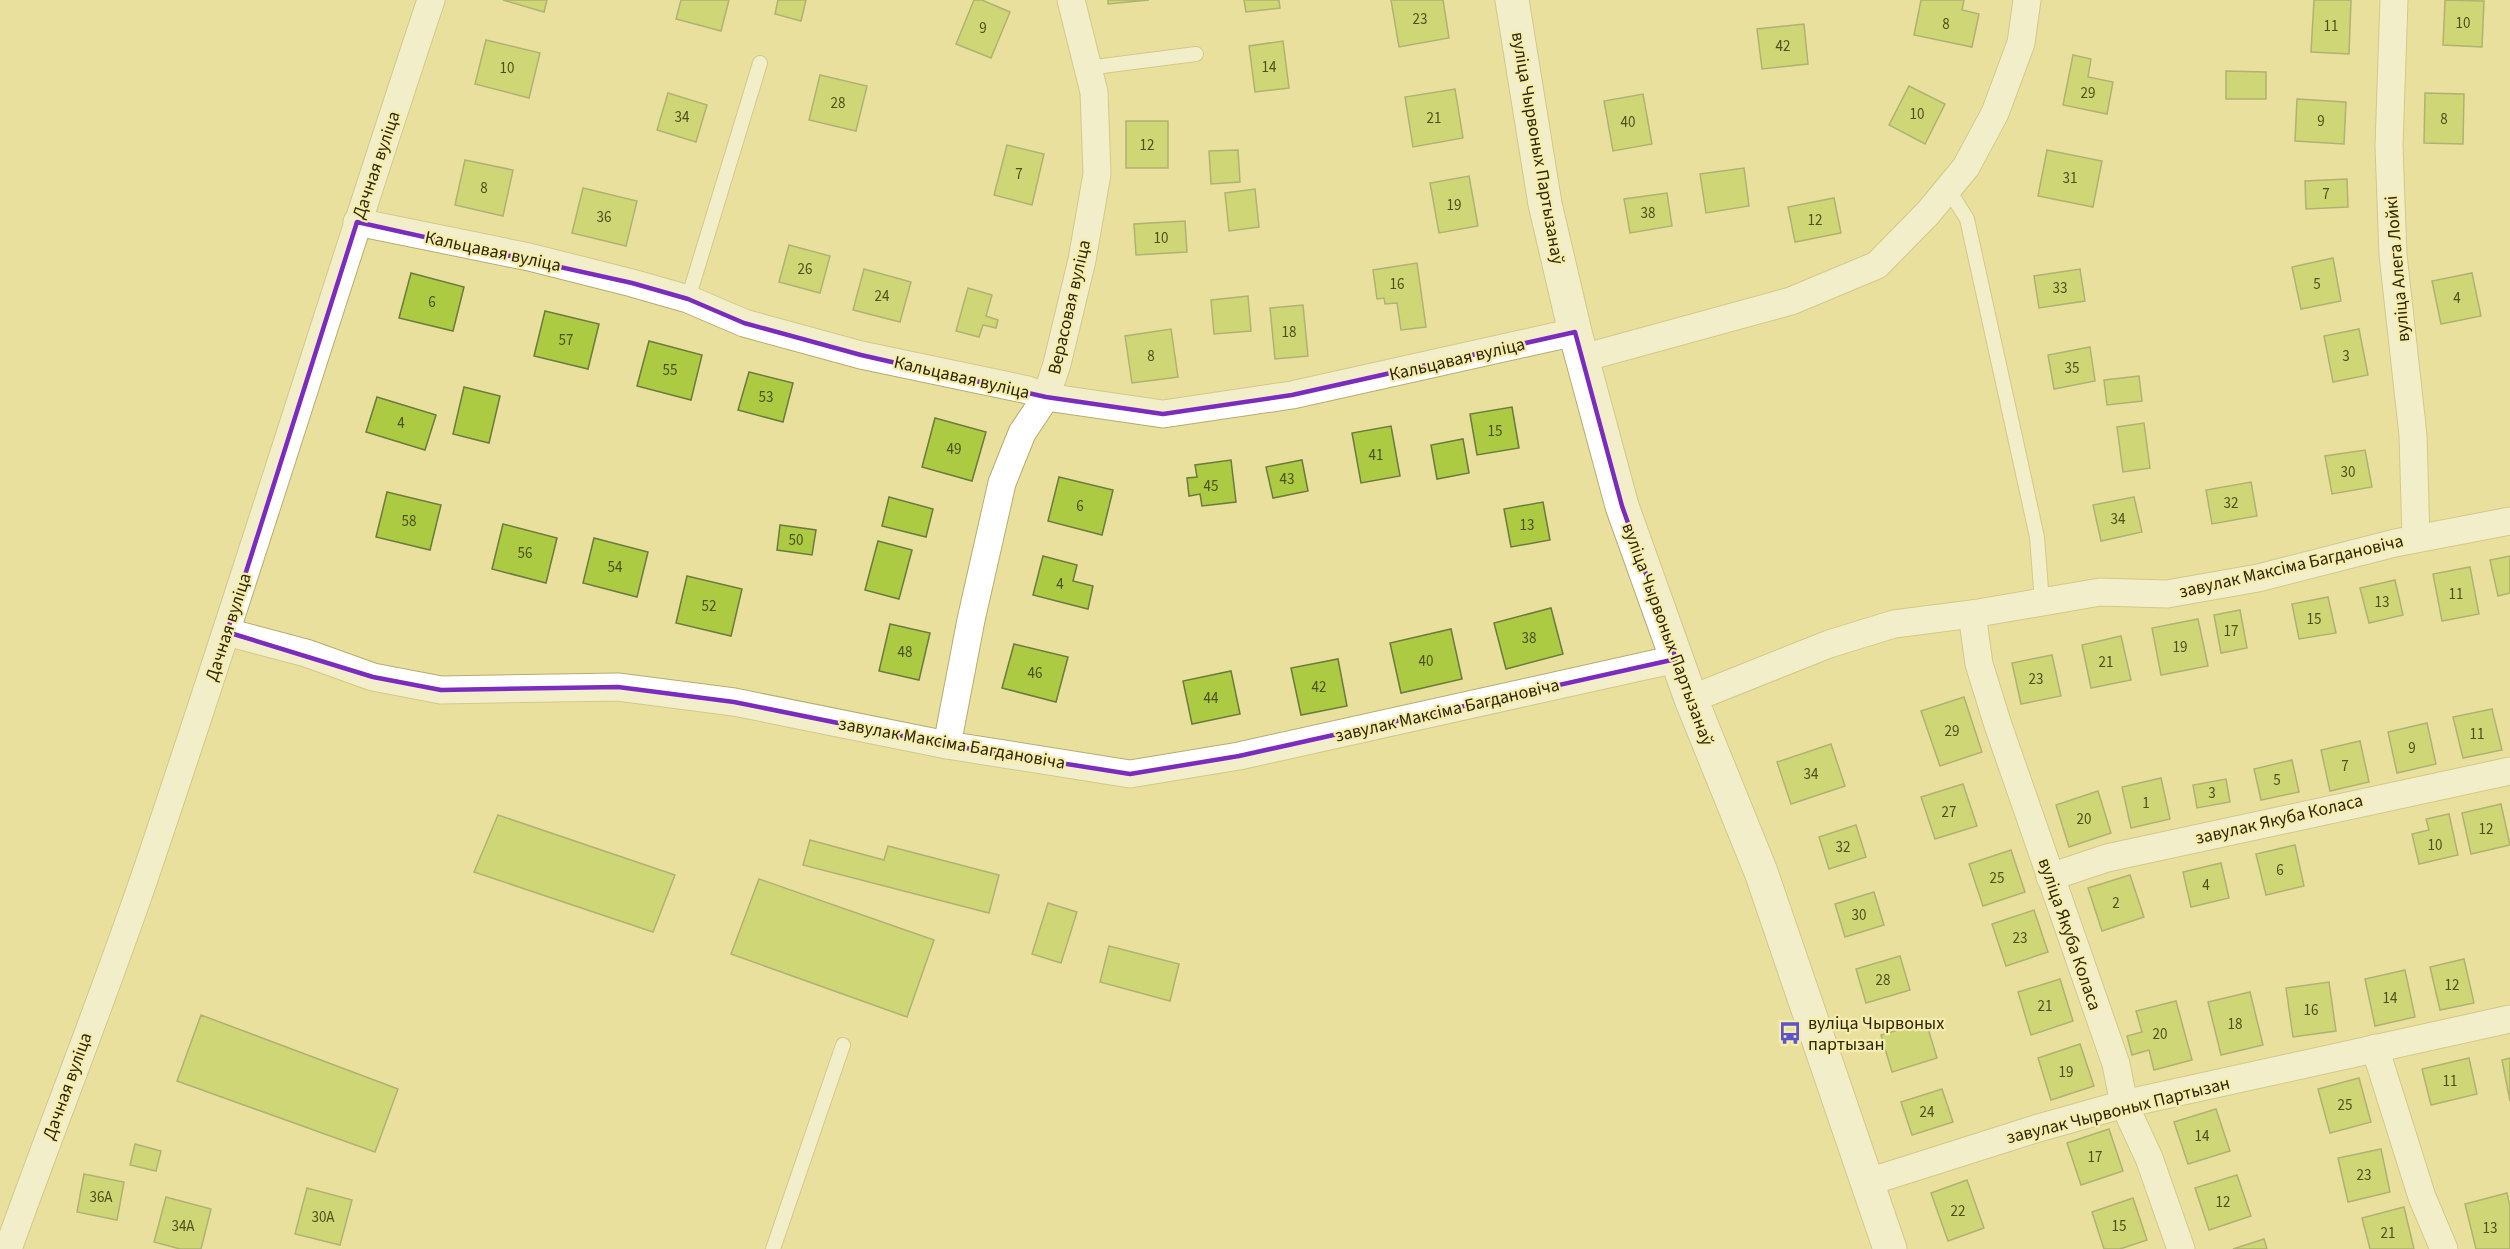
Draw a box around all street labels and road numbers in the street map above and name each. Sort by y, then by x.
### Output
street label: вуліца Чырвоных Партызанаў [1505,30,1570,267]
street label: Дачная вуліца [346,108,407,222]
street label: вуліца Алега Лойкі [2379,195,2416,343]
street label: Кальцавая вуліца [422,225,563,278]
street label: Верасовая вуліца [1042,237,1097,377]
street label: Кальцавая вуліца [1387,332,1527,387]
street label: Кальцавая вуліца [892,350,1032,405]
street label: вуліца Чырвоных Партызанаў [1616,519,1720,750]
street label: завулак Максіма Багдановіча [2176,528,2406,605]
street label: Дачная вуліца [199,570,258,685]
street label: завулак Максіма Багдановіча [1332,672,1562,749]
street label: завулак Максіма Багдановіча [837,711,1067,776]
street label: завулак Якуба Коласа [2193,788,2365,851]
street label: вуліца Якуба Коласа [2032,855,2107,1014]
street label: Дачная вуліца [36,1029,98,1143]
street label: завулак Чырвоных Партызан [2004,1071,2233,1150]

